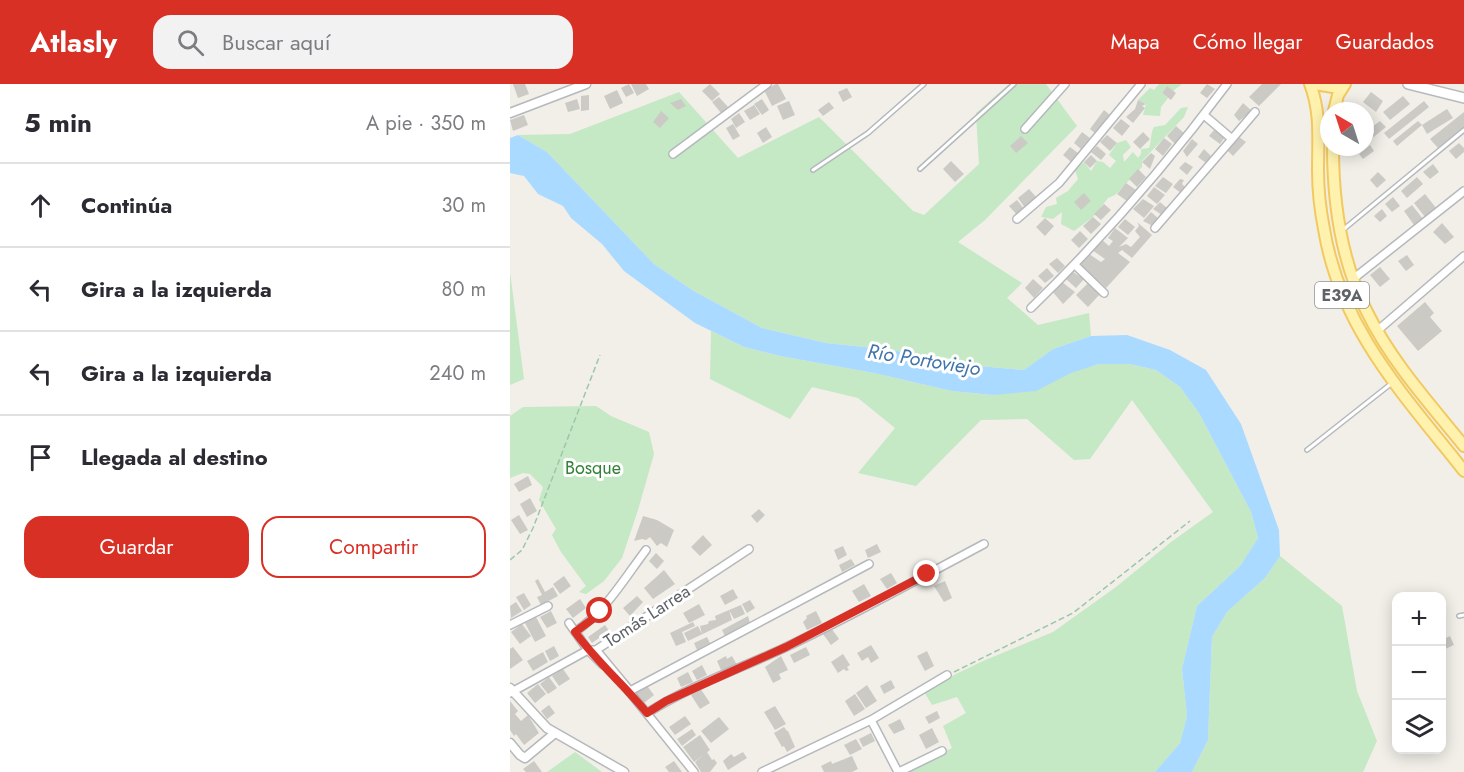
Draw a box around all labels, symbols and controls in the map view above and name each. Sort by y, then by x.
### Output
search box [153,15,573,69]
text: Atlasly [30,22,117,63]
icon: search [174,26,207,59]
text: Buscar aquí [222,26,330,58]
text: Mapa [1110,27,1160,57]
text: Cómo llegar [1193,27,1302,57]
text: Guardados [1335,27,1434,57]
north arrow [1320,102,1374,156]
text: 5 min [24,104,92,142]
text: A pie · 350 m [366,109,486,138]
icon: ahead [24,189,57,222]
text: Continúa [81,189,172,221]
text: 30 m [441,191,486,220]
icon: left [24,273,57,306]
text: Gira a la izquierda [81,273,272,305]
text: 80 m [441,275,486,304]
road number: E39A [1315,282,1369,308]
water label: Río Portoviejo [866,337,983,383]
icon: left [24,357,57,390]
text: Gira a la izquierda [81,357,272,389]
text: 240 m [429,359,486,388]
icon: arrive [24,441,57,474]
text: Llegada al destino [81,441,268,473]
park label: Bosque [565,455,621,481]
button: Guardar [24,516,249,578]
button: Compartir [261,516,486,578]
route end [913,560,939,586]
street label: Tomás Larrea [599,578,695,654]
map controls [1392,592,1446,754]
button: + [1392,592,1446,646]
route start [586,597,612,623]
button: − [1392,646,1446,700]
button: layers [1392,700,1446,754]

